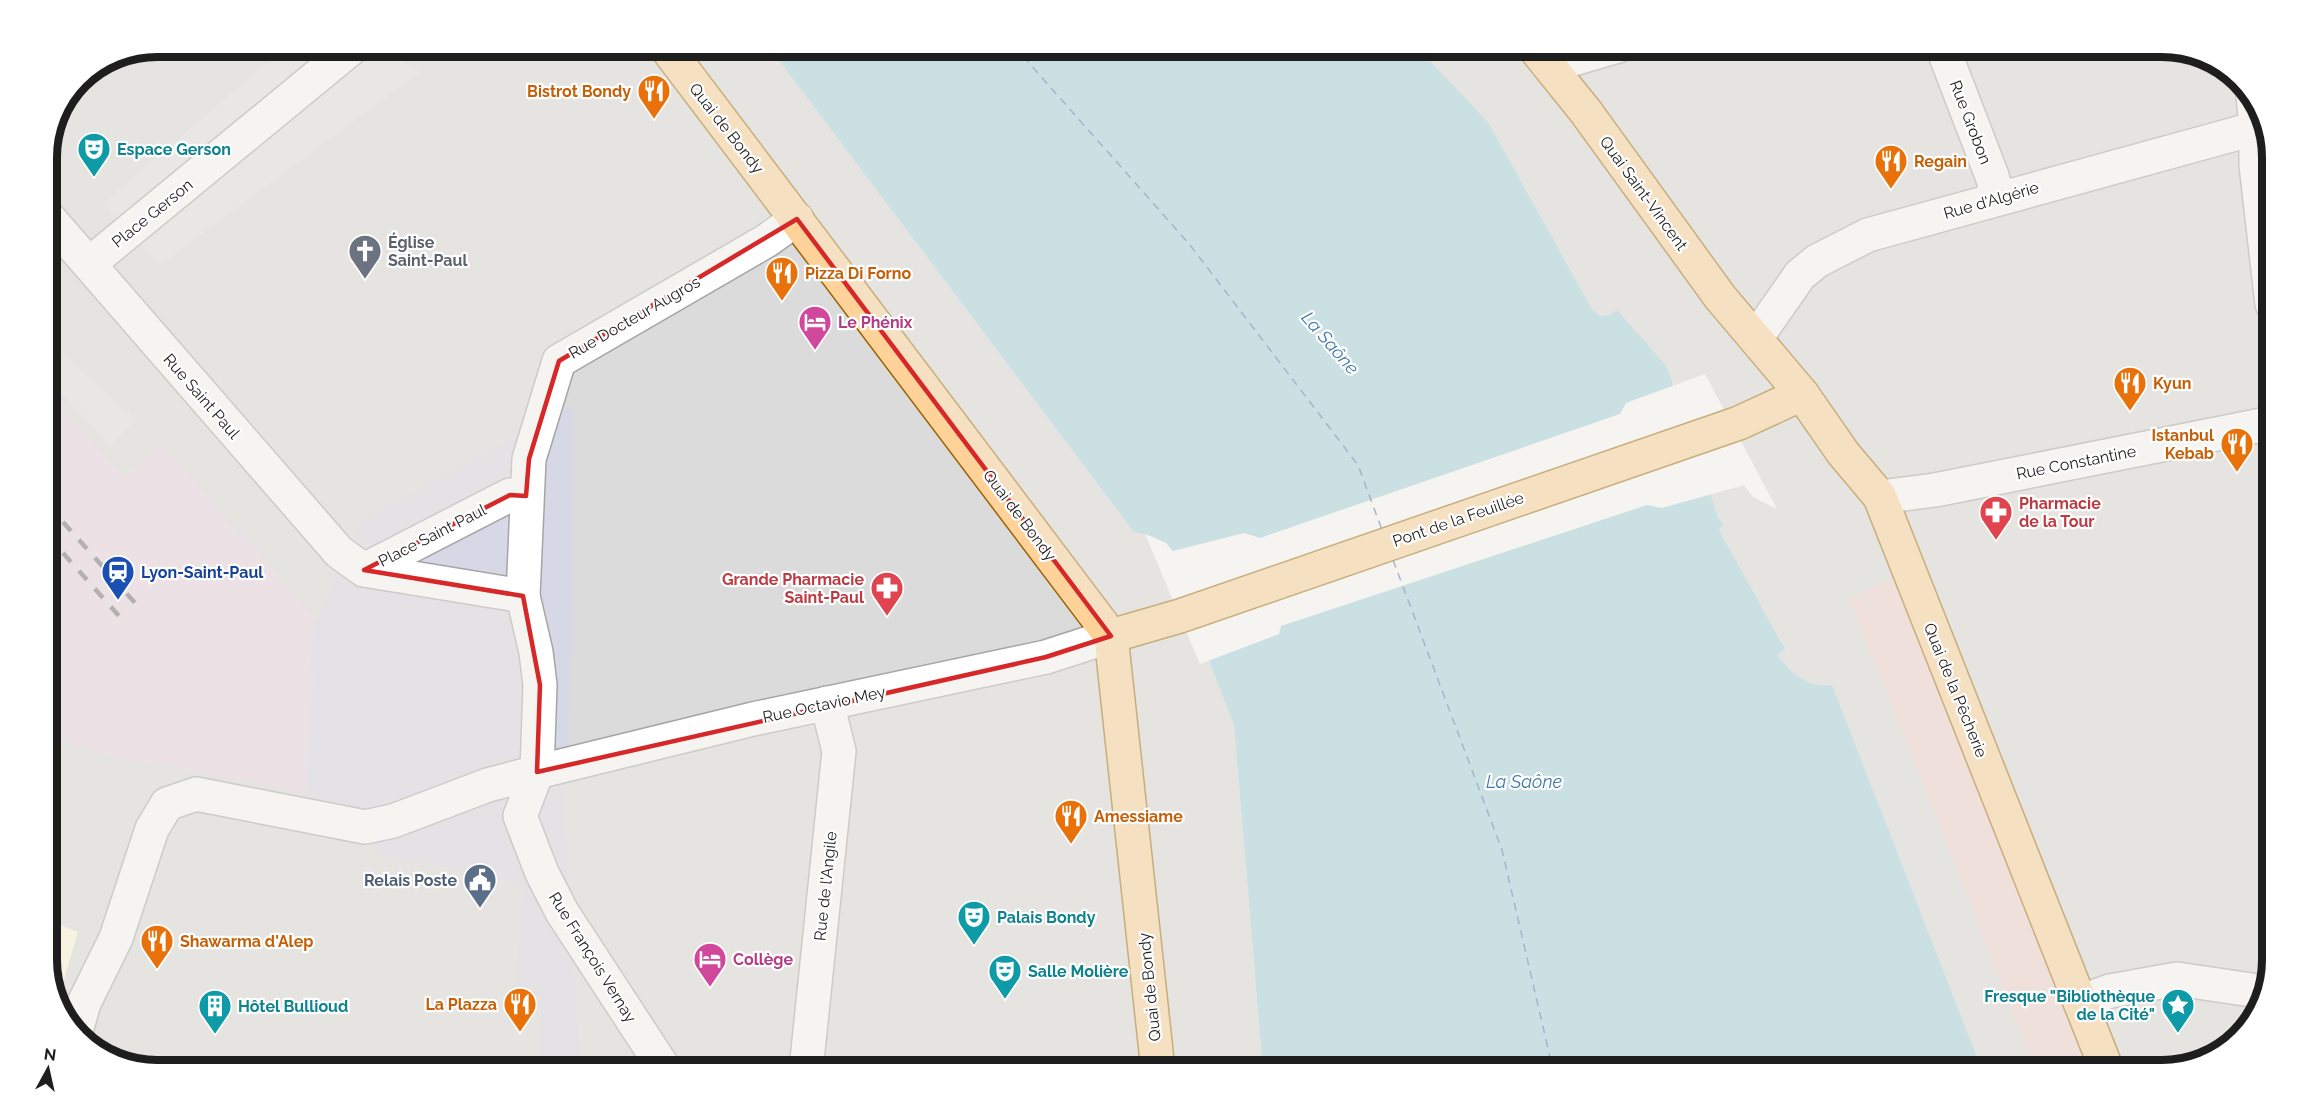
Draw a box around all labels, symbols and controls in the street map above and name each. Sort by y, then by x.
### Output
restaurant icon: Bistrot Bondy [636,73,672,120]
street label: Rue Grobon [1946,78,1995,167]
street label: Quai de Bondy [685,79,768,177]
place label: Bistrot Bondy [527,82,631,101]
theatre icon: Espace Gerson [76,131,112,178]
street label: Quai Saint-Vincent [1596,132,1692,255]
place label: Espace Gerson [117,140,231,159]
restaurant icon: Regain [1873,143,1909,190]
place label: Regain [1914,152,1967,171]
street label: Place Gerson [108,175,196,252]
street label: Rue d'Algérie [1941,178,2041,223]
place label: Église Saint-Paul [388,232,468,270]
church icon: Église Saint-Paul [347,233,383,280]
restaurant icon: Pizza Di Forno [764,255,800,302]
place label: Pizza Di Forno [805,264,911,283]
street label: Rue Docteur Augros [565,272,704,363]
hotel icon: Le Phénix [797,304,833,351]
water label: La Saône [1297,307,1364,379]
place label: Le Phénix [838,313,913,332]
street label: Rue Saint Paul [160,350,244,443]
restaurant icon: Kyun [2112,365,2148,412]
place label: Kyun [2153,374,2191,393]
place label: Istanbul Kebab [2152,426,2215,463]
restaurant icon: Istanbul Kebab [2219,426,2255,473]
street label: Rue Constantine [2015,442,2138,483]
street label: Quai de Bondy [979,466,1060,565]
street label: Pont de la Feuillée [1390,488,1526,551]
pharmacy icon: Pharmacie de la Tour [1978,494,2014,541]
place label: Pharmacie de la Tour [2019,494,2101,531]
street label: Place Saint Paul [375,500,490,571]
station icon: Lyon-Saint-Paul [100,554,136,601]
place label: Lyon-Saint-Paul [141,563,264,582]
place label: Grande Pharmacie Saint-Paul [722,570,865,607]
pharmacy icon: Grande Pharmacie Saint-Paul [869,570,905,617]
street label: Quai de la Pêcherie [1920,620,1991,760]
street label: Rue Octavio Mey [761,682,888,727]
water label: La Saône [1486,771,1562,792]
restaurant icon: Amessiame [1053,798,1089,845]
place label: Amessiame [1094,807,1183,826]
street label: Rue de l'Angile [810,830,841,942]
public building icon: Relais Poste [462,862,498,909]
place label: Relais Poste [364,871,457,890]
street label: Rue François Vernay [545,889,641,1026]
theatre icon: Palais Bondy [956,899,992,946]
place label: Palais Bondy [997,908,1096,927]
restaurant icon: Shawarma d'Alep [139,923,175,970]
street label: Quai de Bondy [1134,931,1165,1042]
place label: Shawarma d'Alep [180,932,313,951]
hotel icon: Collège [692,941,728,988]
place label: Collège [733,950,794,969]
theatre icon: Salle Molière [987,953,1023,1000]
place label: Salle Molière [1028,962,1129,981]
restaurant icon: La Plazza [502,986,538,1033]
place label: Fresque "Bibliothèque de la Cité" [1984,987,2155,1024]
place icon: Fresque "Bibliothèque de la Cité" [2160,987,2196,1034]
building icon: Hôtel Bullioud [197,988,233,1035]
place label: La Plazza [425,995,497,1014]
place label: Hôtel Bullioud [238,997,348,1016]
north arrow [18,1039,78,1099]
text: N [43,1044,57,1065]

